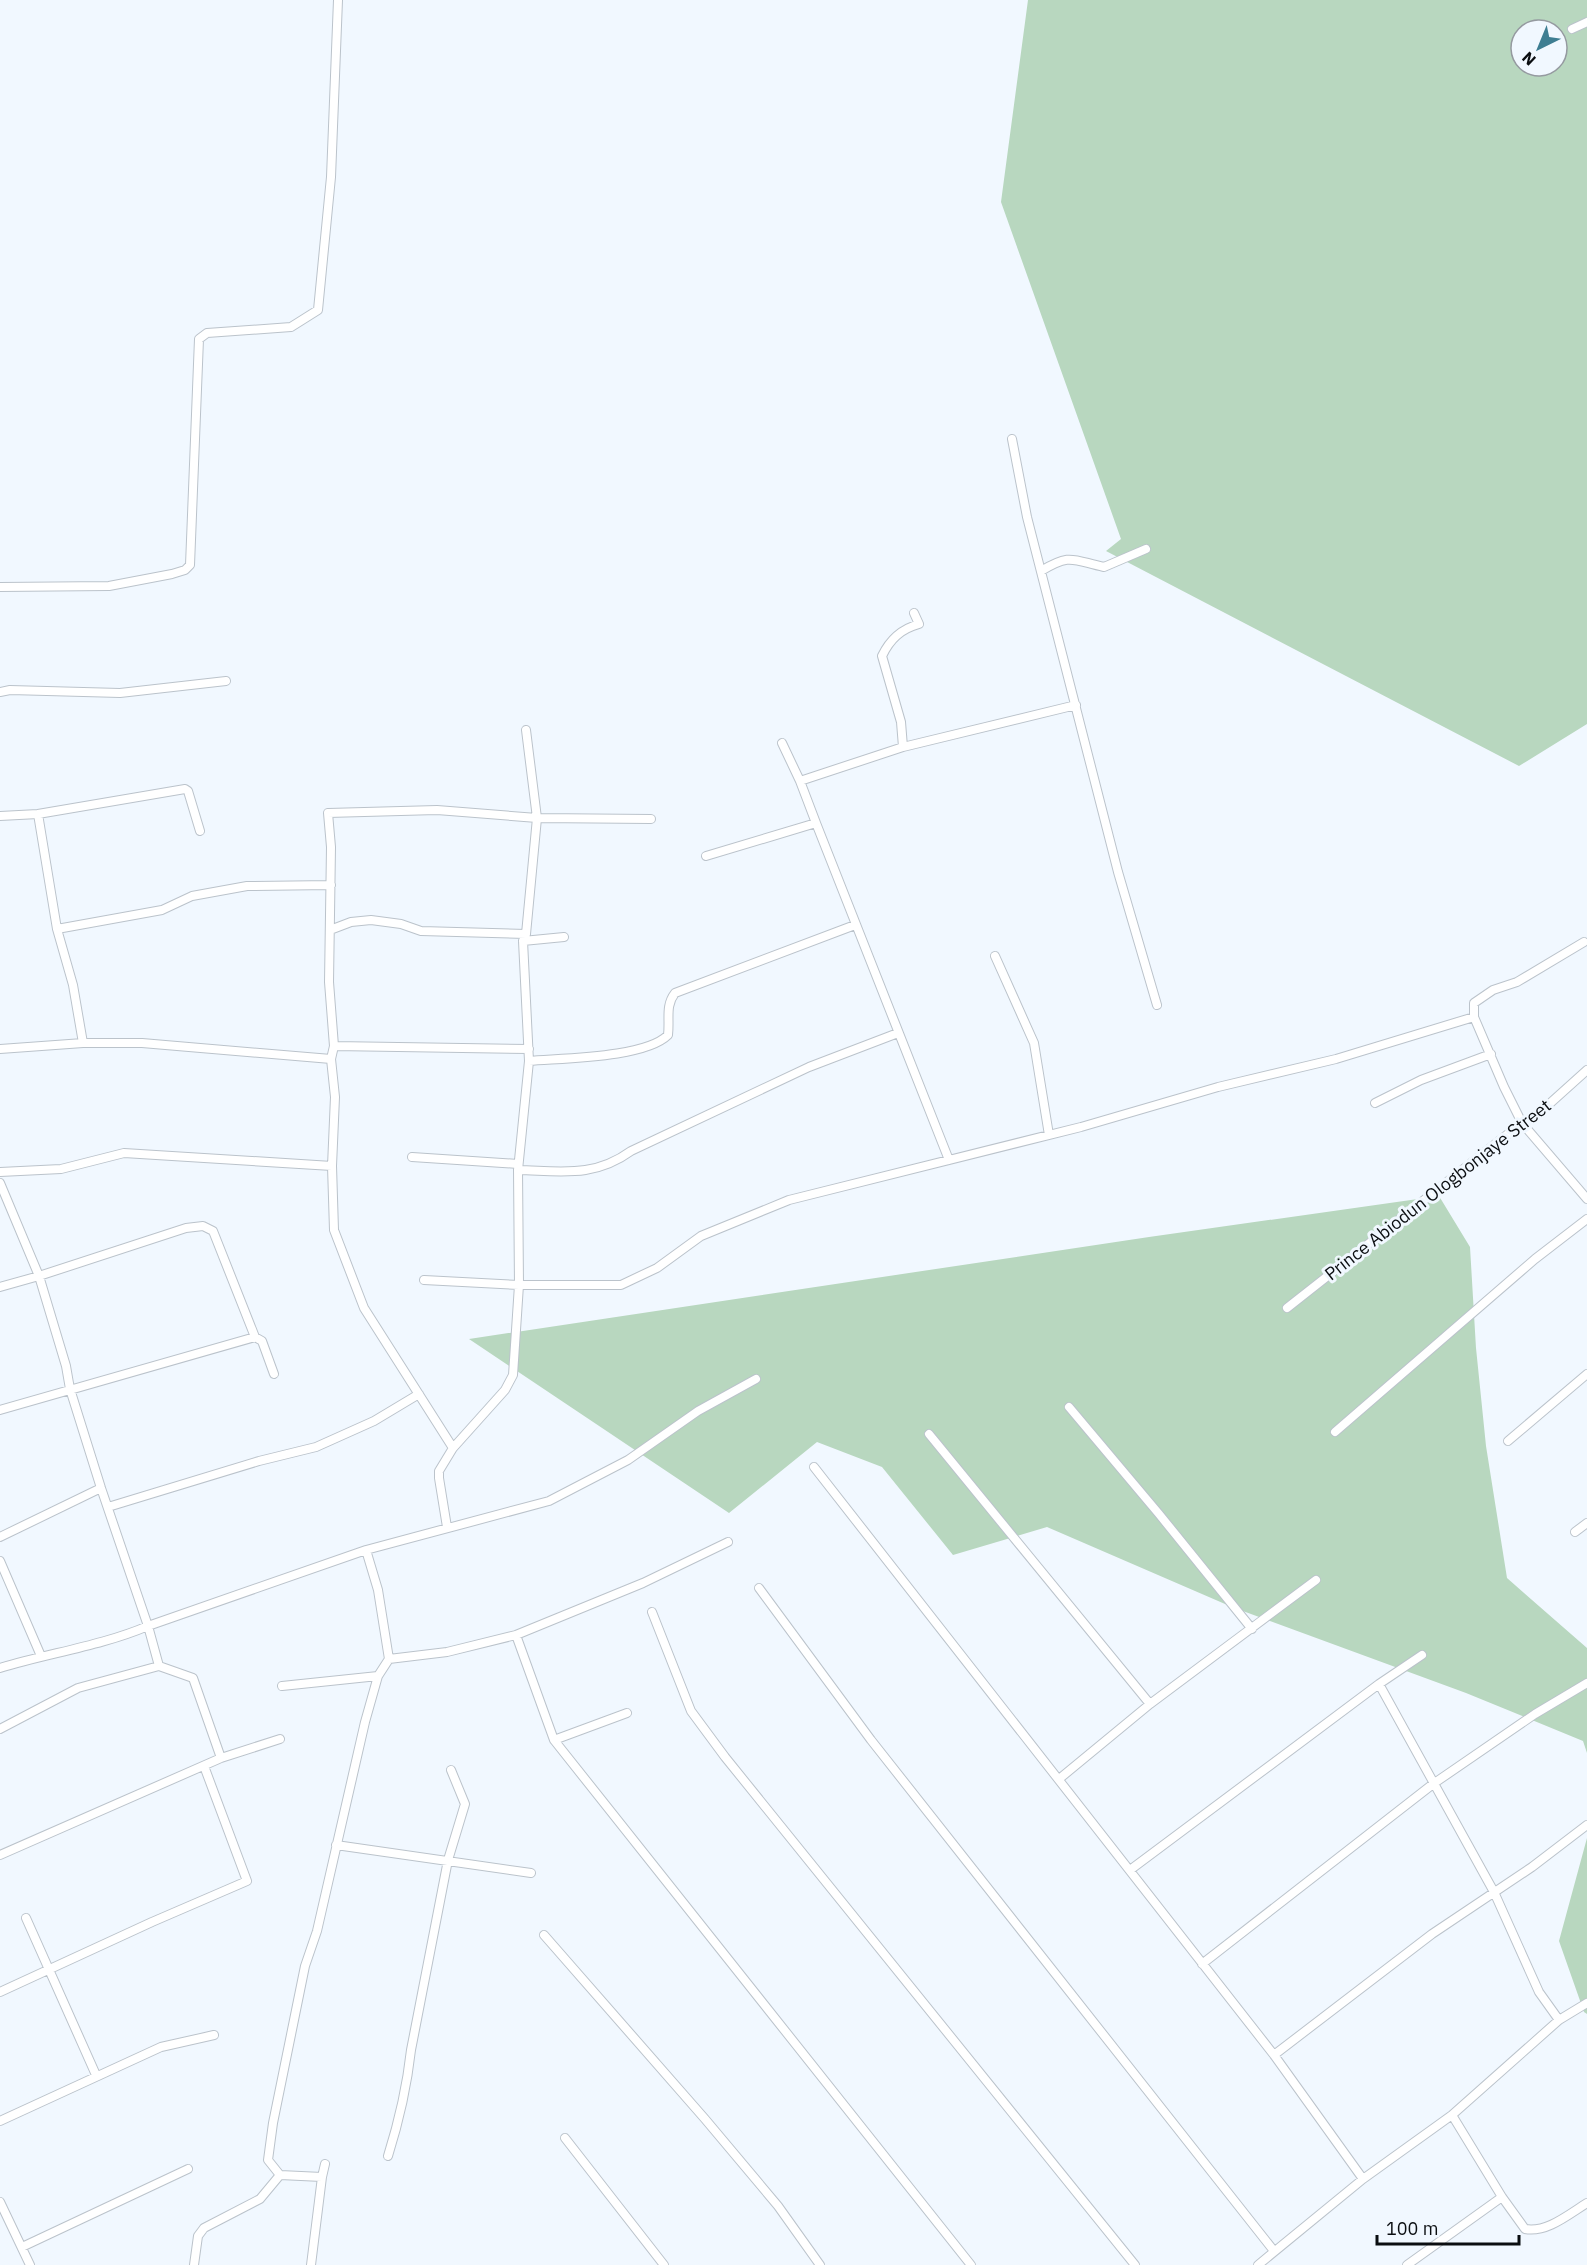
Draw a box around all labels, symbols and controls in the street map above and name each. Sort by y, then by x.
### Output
north arrow [1509,18,1569,78]
text: N [1518,48,1540,70]
street label: Prince Abiodun Ologbonjaye Street [1320,1094,1556,1285]
scale bar [1377,2208,1520,2246]
text: 100 m [1386,2217,1438,2240]

